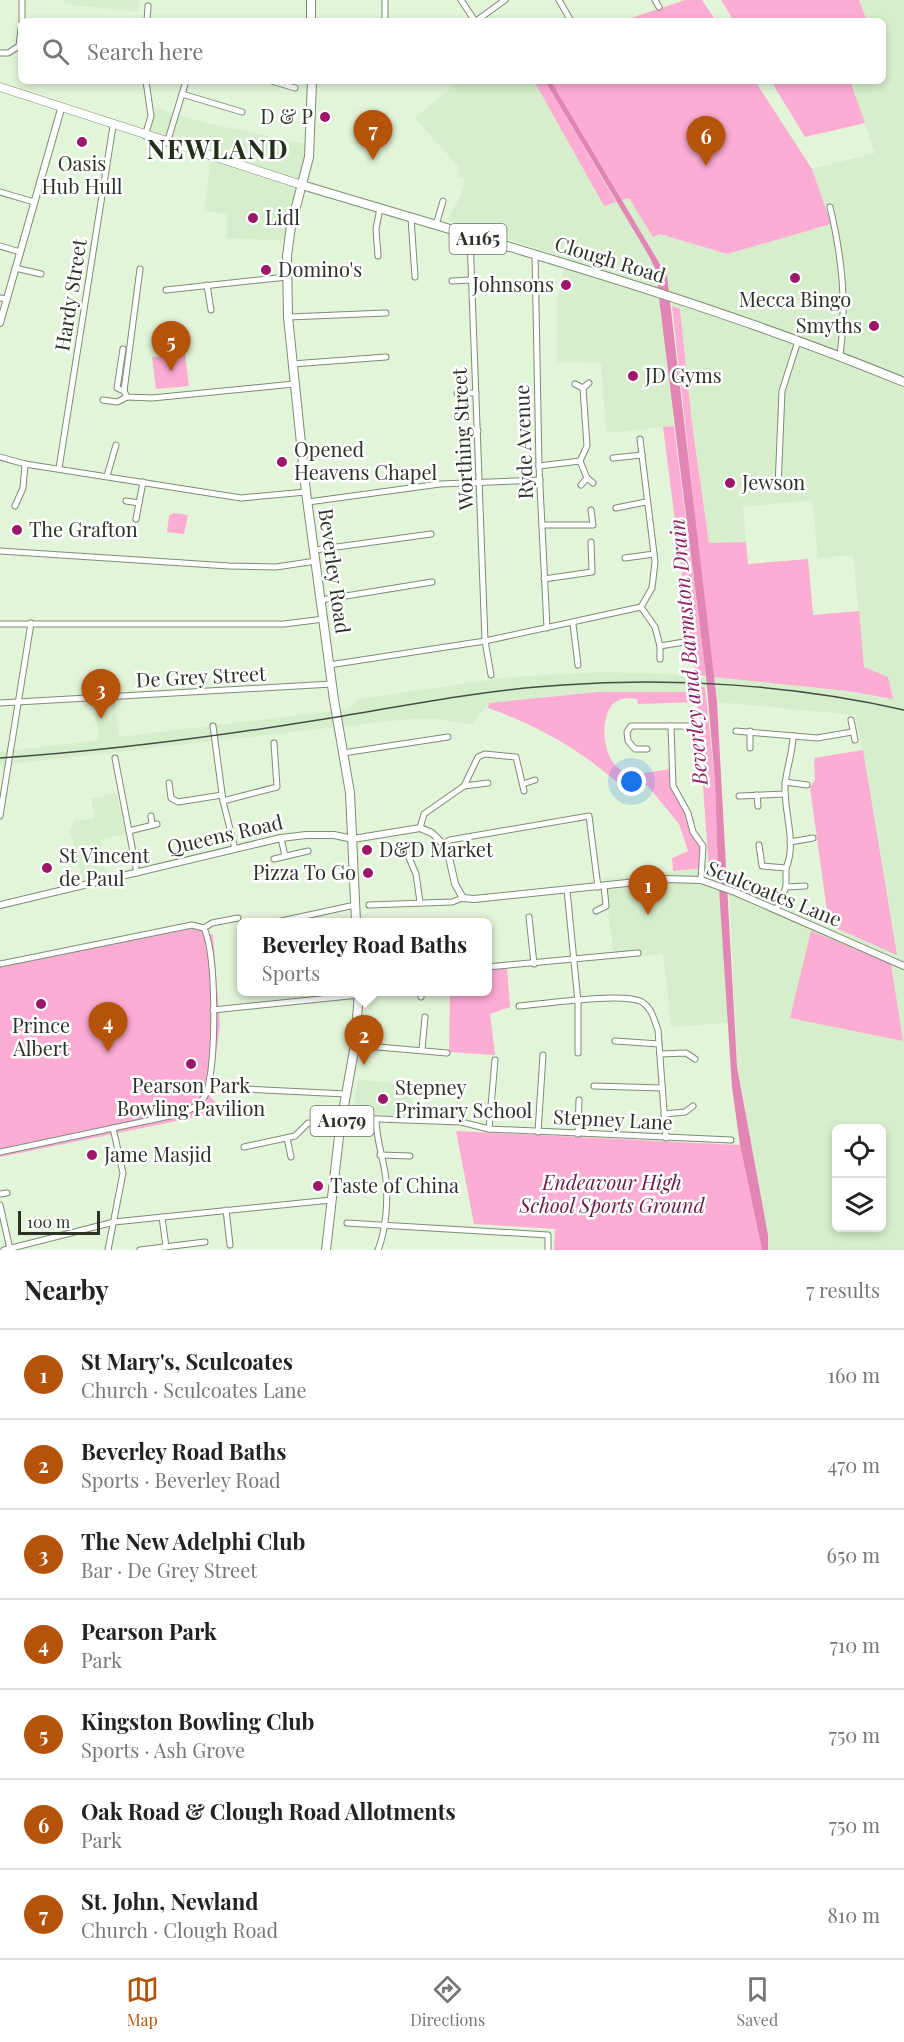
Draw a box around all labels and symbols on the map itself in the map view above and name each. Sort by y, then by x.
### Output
place label: D & P [260,102,313,129]
marker: D & P [318,110,332,124]
pin: 7 [354,110,392,160]
pin: 6 [686,116,726,166]
district label: NEWLAND [147,131,289,166]
marker: Oasis Hub Hull [75,135,89,149]
place label: Oasis Hub Hull [42,149,123,199]
place label: Lidl [265,203,300,230]
marker: Lidl [246,211,260,225]
road number: A1165 [450,224,506,254]
street label: Clough Road [552,229,670,288]
street label: Hardy Street [47,236,92,353]
place label: Domino's [278,255,362,282]
marker: Domino's [259,263,273,277]
place label: Johnsons [472,270,554,297]
marker: Mecca Bingo [788,271,802,285]
marker: Johnsons [559,278,573,292]
place label: Mecca Bingo [739,285,851,312]
place label: Smyths [796,311,862,338]
marker: Smyths [867,319,881,333]
pin: 5 [152,322,190,371]
place label: JD Gyms [644,361,722,388]
street label: Worthing Street [444,366,479,512]
marker: JD Gyms [626,369,640,383]
street label: Ryde Avenue [507,384,538,500]
place label: Opened Heavens Chapel [294,435,438,485]
marker: Opened Heavens Chapel [275,455,289,469]
place label: Jewson [741,468,805,495]
marker: Jewson [723,476,737,490]
street label: Beverley Road [313,506,358,636]
place label: The Grafton [29,515,138,542]
water label: Beverley and Barmston Drain [661,518,713,788]
marker: The Grafton [10,523,24,537]
street label: De Grey Street [135,659,268,692]
pin: 3 [82,670,120,719]
your location [617,767,646,796]
street label: Queens Road [164,807,286,860]
place label: D&D Market [379,835,494,862]
place label: St Vincent de Paul [59,841,150,891]
marker: D&D Market [360,843,374,857]
street label: Sculcoates Lane [703,853,846,932]
place label: Pizza To Go [253,858,356,885]
marker: St Vincent de Paul [40,861,54,875]
marker: Pizza To Go [361,866,375,880]
pin: 1 [628,866,668,915]
marker: Prince Albert [34,997,48,1011]
pin: 4 [88,1002,128,1052]
place label: Prince Albert [12,1011,70,1061]
pin: 2 [344,1016,384,1065]
marker: Pearson Park Bowling Pavilion [184,1057,198,1071]
place label: Pearson Park Bowling Pavilion [117,1071,265,1121]
place label: Stepney Primary School [395,1073,533,1123]
marker: Stepney Primary School [376,1092,390,1106]
street label: Stepney Lane [553,1102,674,1135]
road number: A1079 [310,1106,374,1136]
place label: Jame Masjid [103,1140,212,1167]
marker: Jame Masjid [85,1148,99,1162]
park label: Endeavour High School Sports Ground [518,1168,706,1218]
place label: Taste of China [330,1171,459,1198]
marker: Taste of China [311,1179,325,1193]
scale bar [18,1208,100,1236]

